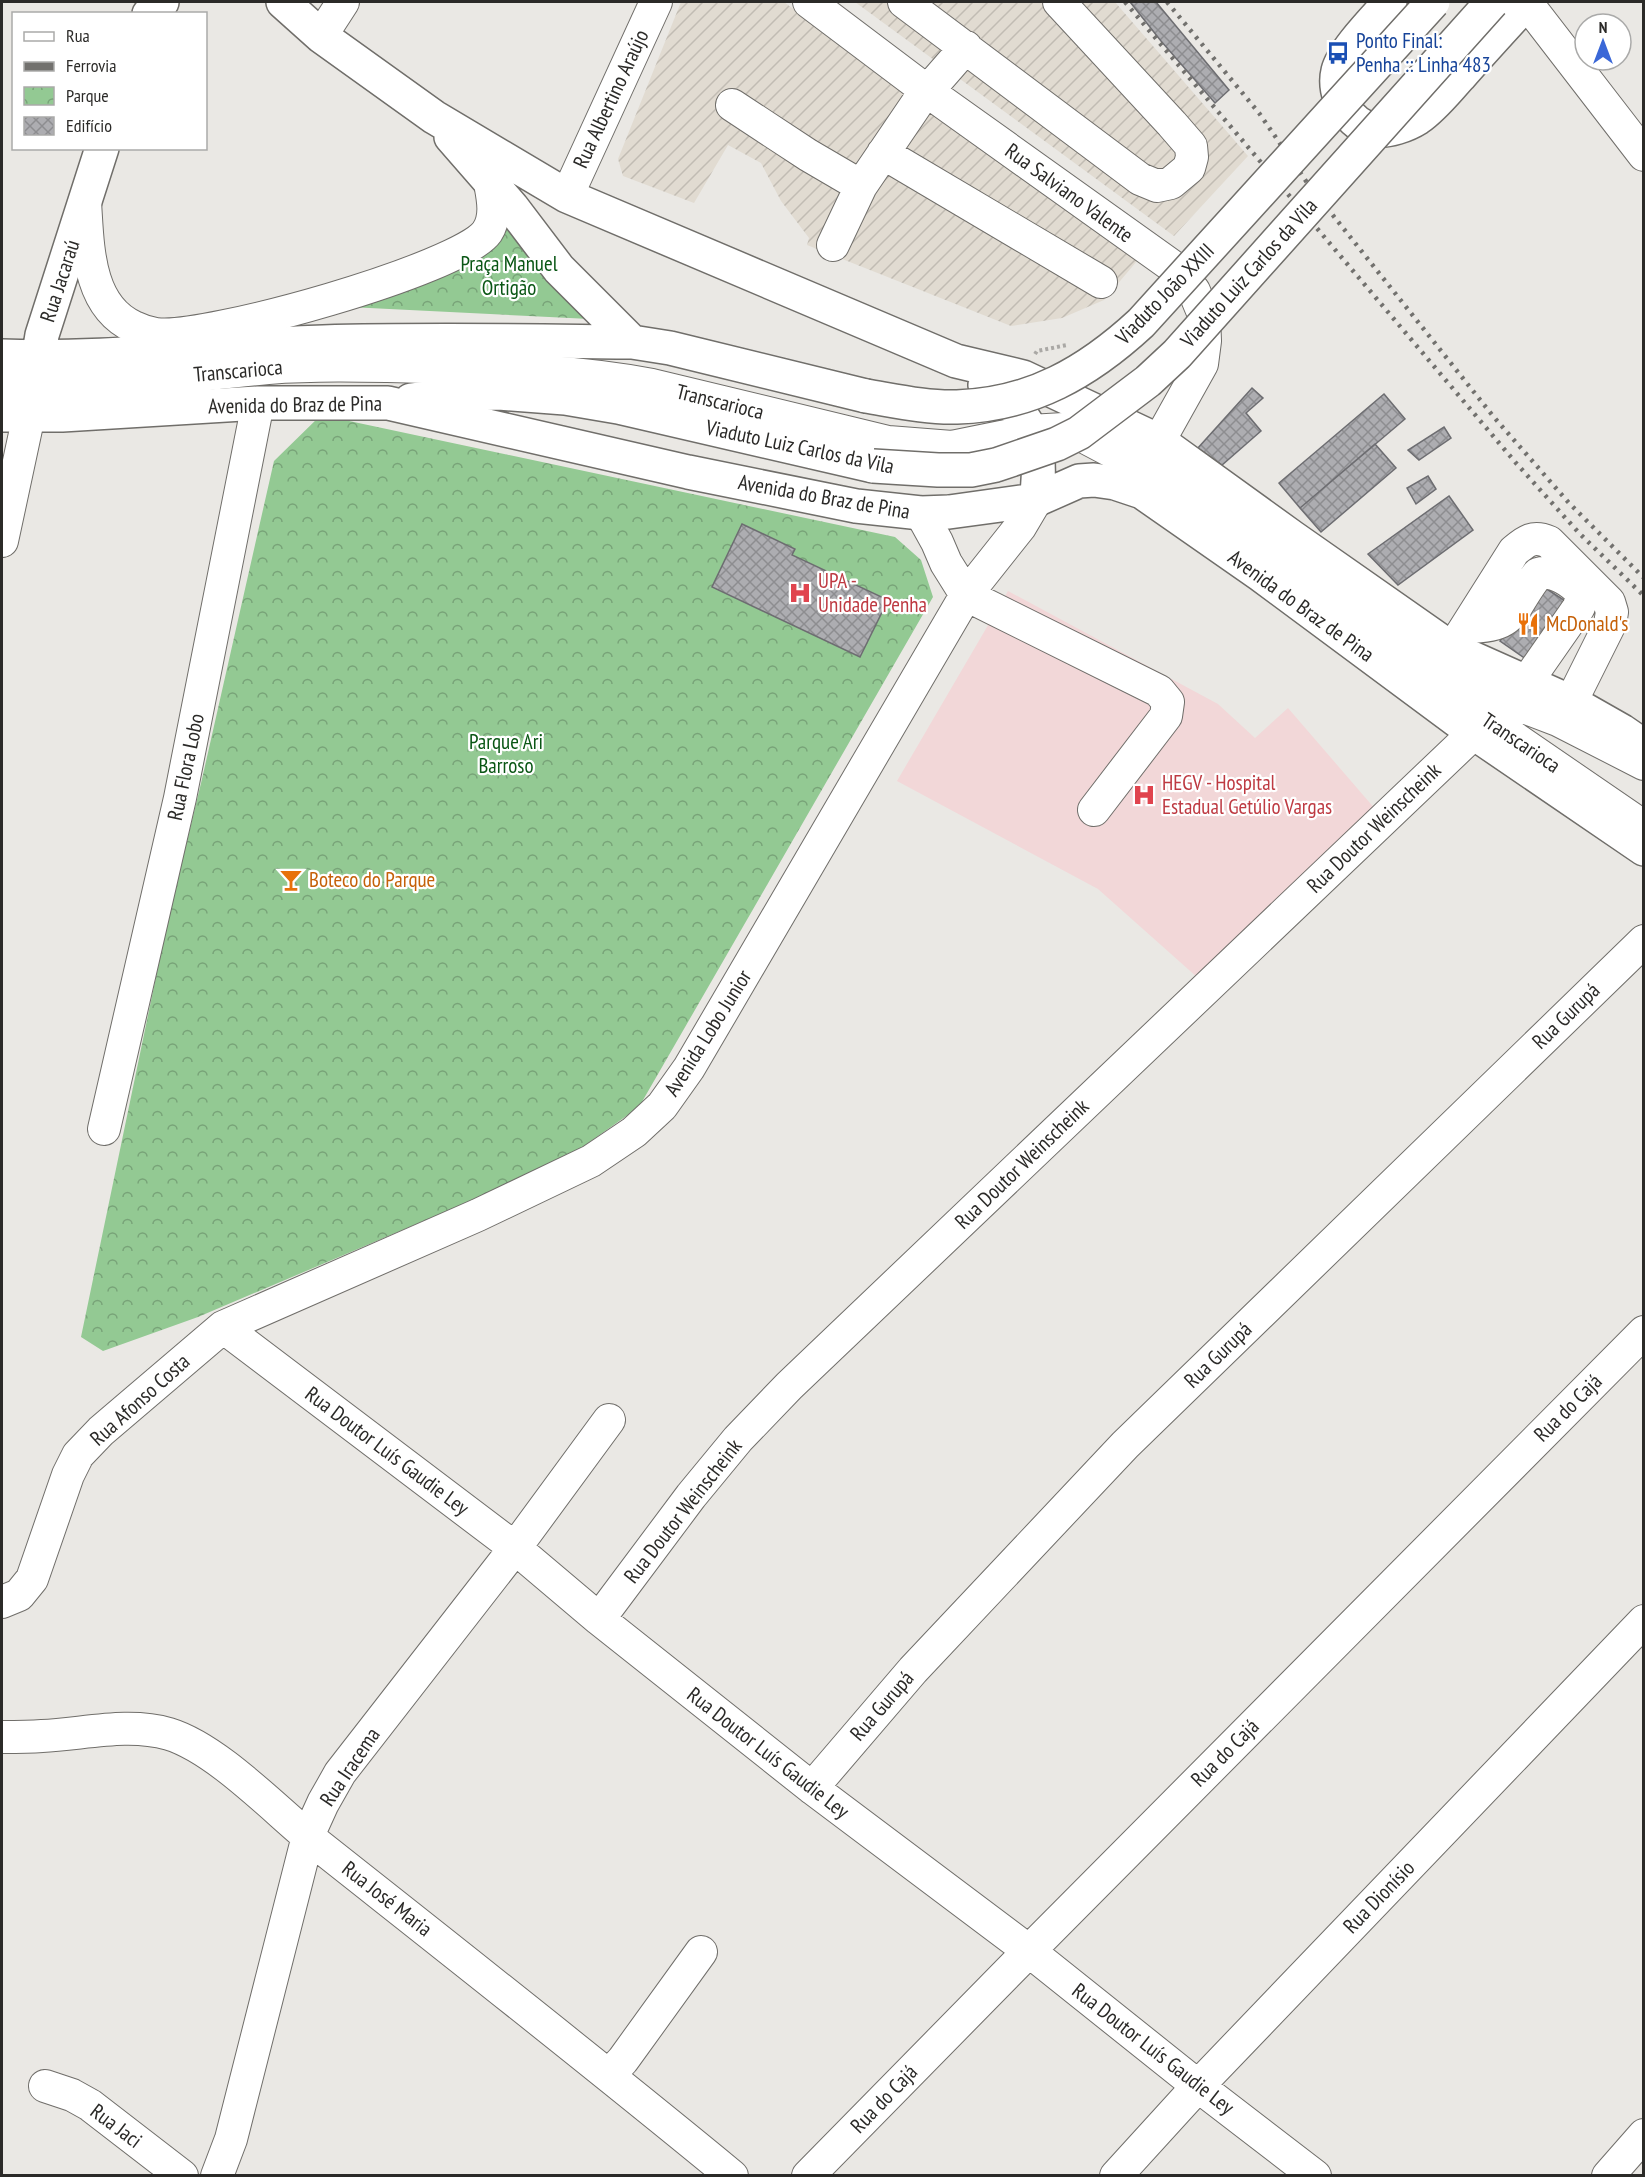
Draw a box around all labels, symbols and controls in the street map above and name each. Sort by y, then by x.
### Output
legend [12,12,207,150]
north arrow [1573,12,1633,72]
text: N [1599,17,1607,37]
text: Rua [66,24,90,47]
street label: Rua Albertino Araújo [567,25,654,172]
place label: Ponto Final: Penha :: Linha 483 [1356,27,1491,78]
bus stop icon: Ponto Final: Penha :: Linha 483 [1325,40,1351,66]
text: Ferrovia [66,54,116,77]
text: Parque [66,84,109,107]
text: Edifício [66,114,112,137]
street label: Rua Salviano Valente [1000,137,1139,248]
street label: Viaduto Luiz Carlos da Vila [1174,192,1323,354]
street label: Rua Jacaraú [34,236,85,325]
street label: Viaduto João XXIII [1109,237,1220,351]
park label: Praça Manuel Ortigão [460,250,558,301]
street label: Transcarioca [192,353,284,388]
street label: Transcarioca [674,378,767,425]
street label: Avenida do Braz de Pina [208,389,382,420]
street label: Viaduto Luiz Carlos da Vila [703,413,897,480]
street label: Avenida do Braz de Pina [736,468,912,525]
street label: Avenida do Braz de Pina [1223,544,1380,668]
place label: UPA - Unidade Penha [818,567,927,618]
hospital icon: UPA - Unidade Penha [787,580,813,606]
place label: McDonald's [1546,610,1628,637]
restaurant icon: McDonald's [1515,611,1541,637]
street label: Transcarioca [1477,706,1566,779]
street label: Rua Flora Lobo [161,711,210,823]
park label: Parque Ari Barroso [469,728,543,779]
street label: Rua Doutor Weinscheink [1301,757,1446,898]
place label: HEGV - Hospital Estadual Getúlio Vargas [1162,769,1332,820]
hospital icon: HEGV - Hospital Estadual Getúlio Vargas [1131,782,1157,808]
place label: Boteco do Parque [309,866,435,893]
bar icon: Boteco do Parque [278,867,304,893]
street label: Avenida Lobo Junior [658,964,757,1101]
street label: Rua Gurupá [1526,977,1605,1054]
street label: Rua Doutor Weinscheink [949,1093,1094,1234]
street label: Rua Gurupá [1178,1316,1257,1393]
street label: Rua Afonso Costa [84,1348,195,1451]
street label: Rua do Cajá [1528,1368,1607,1447]
street label: Rua Doutor Luís Gaudie Ley [300,1380,475,1521]
street label: Rua Doutor Weinscheink [618,1433,747,1588]
street label: Rua Gurupá [844,1665,919,1746]
street label: Rua Doutor Luís Gaudie Ley [682,1681,855,1824]
street label: Rua do Cajá [1185,1713,1264,1792]
street label: Rua Iracema [314,1722,386,1811]
street label: Rua Dionísio [1337,1854,1420,1939]
street label: Rua José Maria [337,1855,438,1942]
street label: Rua Doutor Luís Gaudie Ley [1067,1977,1240,2120]
street label: Rua do Cajá [844,2059,923,2139]
street label: Rua Jaci [85,2098,147,2154]

